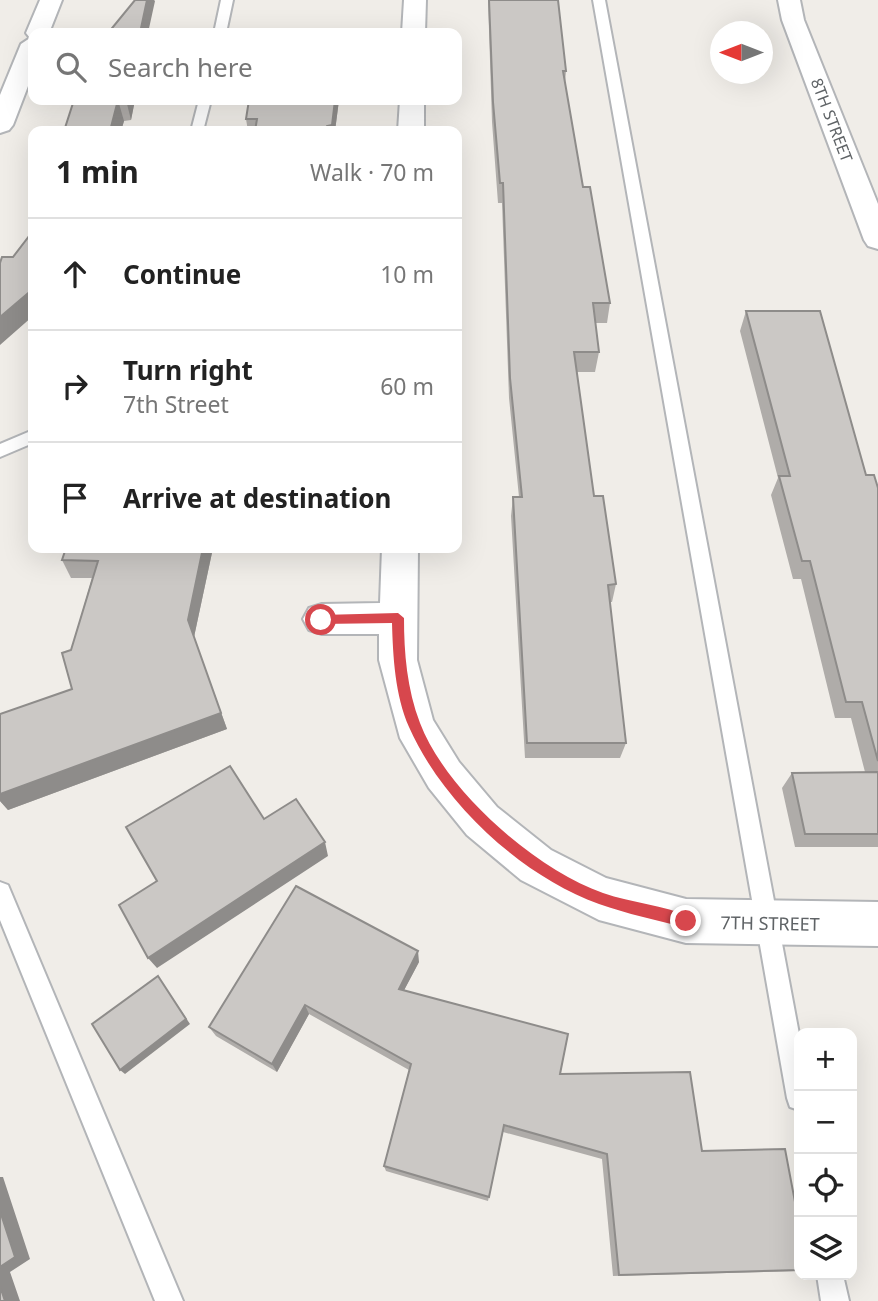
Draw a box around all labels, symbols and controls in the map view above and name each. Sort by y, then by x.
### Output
north arrow [710,21,773,84]
search box [28,28,462,105]
icon: search [52,48,90,86]
text: Search here [108,49,253,85]
street label: 8TH STREET [806,75,858,165]
text: 1 min [56,151,139,192]
text: Walk · 70 m [310,156,434,188]
icon: ahead [56,255,94,293]
text: Continue [123,256,241,292]
text: 10 m [380,258,434,290]
text: Turn right [123,352,253,388]
icon: right [56,367,94,405]
text: 60 m [380,370,434,402]
text: 7th Street [123,388,229,420]
icon: arrive [56,479,94,517]
text: Arrive at destination [123,480,392,516]
route start [305,604,336,635]
route end [670,905,701,936]
street label: 7TH STREET [720,910,820,936]
map controls [794,1028,857,1280]
button: + [794,1028,857,1091]
button: − [794,1091,857,1154]
button: locate [794,1154,857,1217]
button: layers [794,1217,857,1280]

